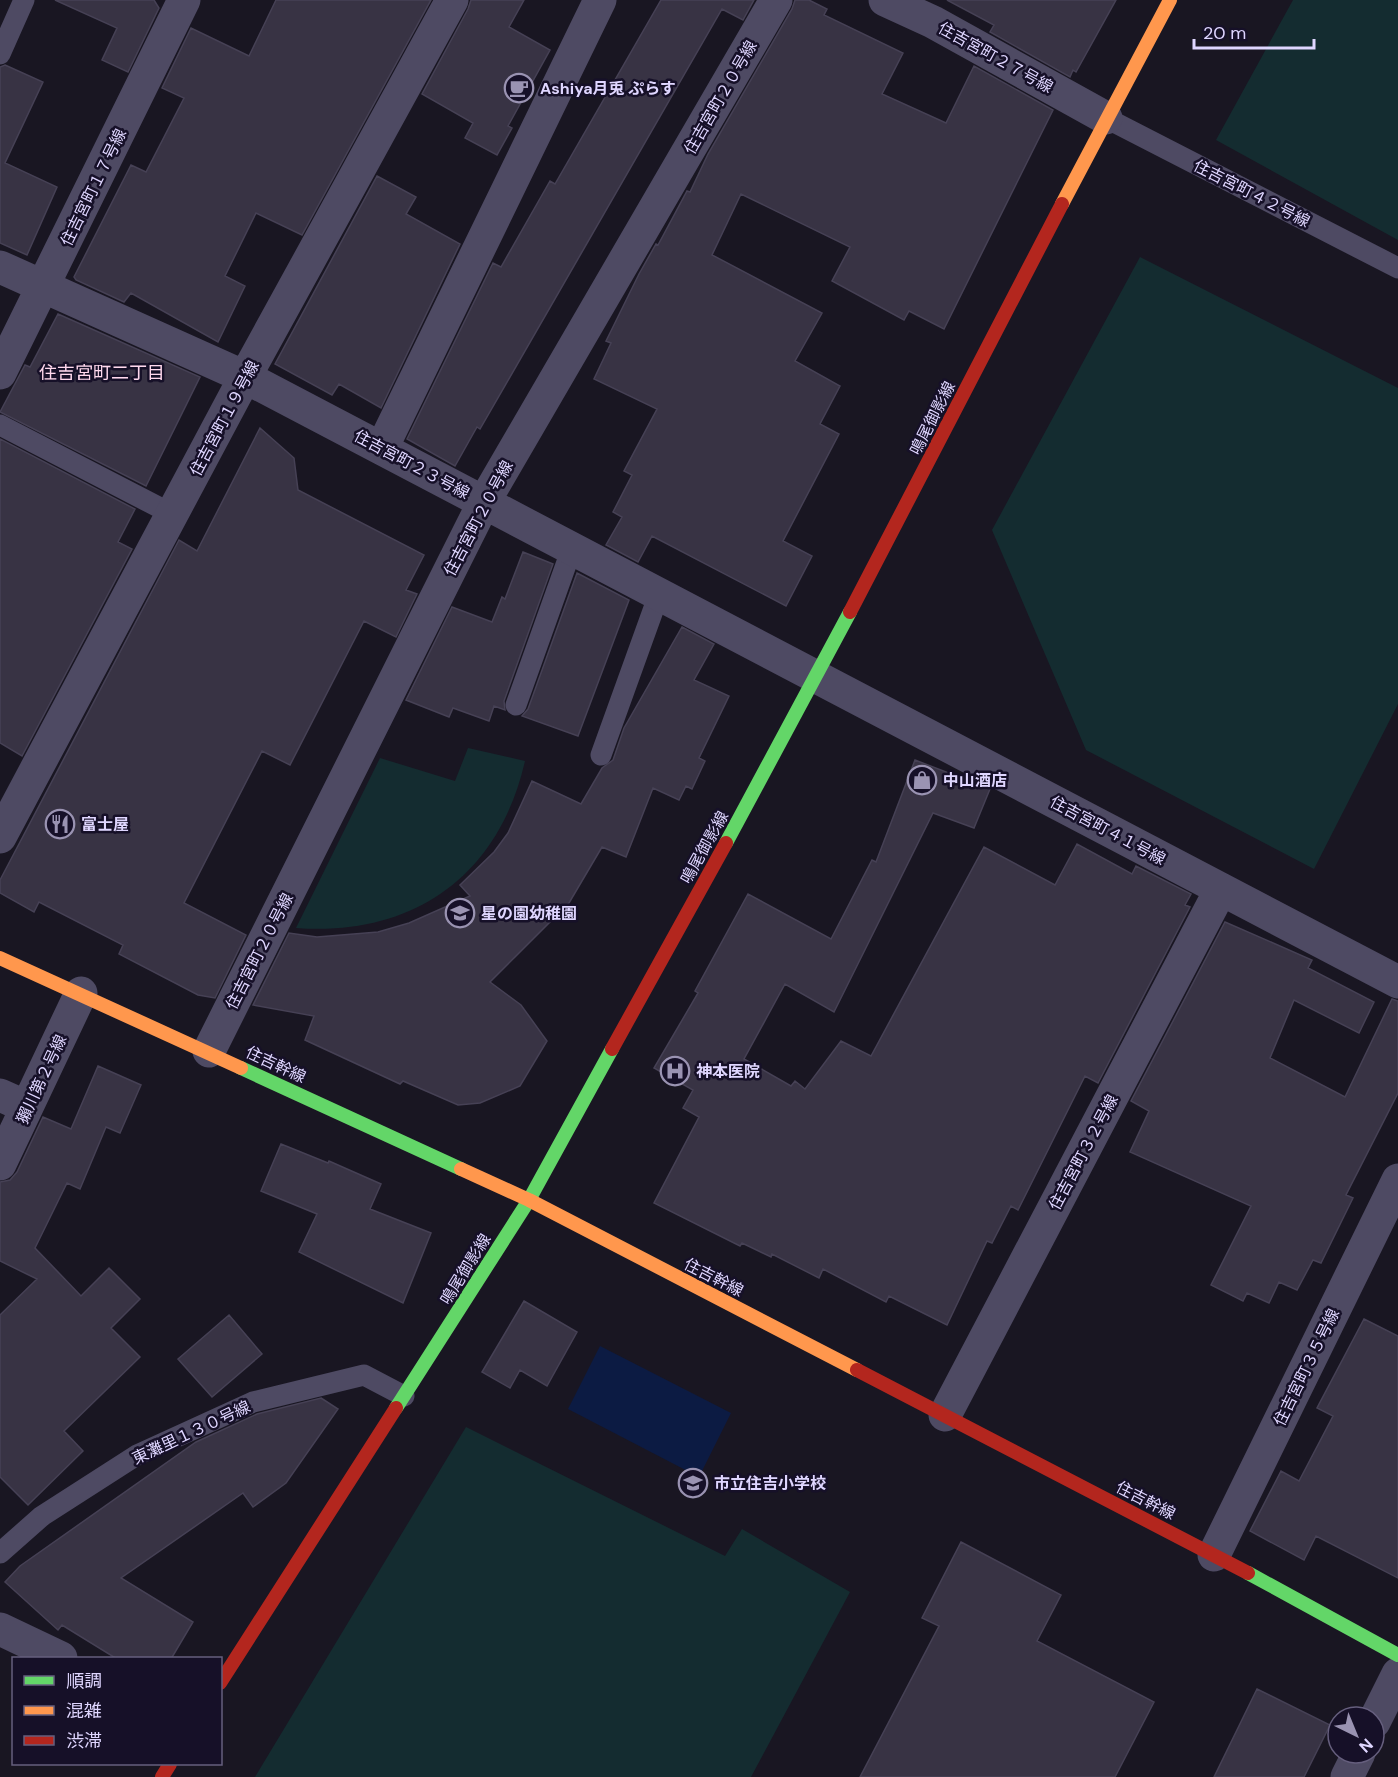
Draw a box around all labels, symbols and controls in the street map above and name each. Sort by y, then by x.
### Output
scale bar [1194,12,1314,50]
street label: 住吉宮町２７号線 [935,17,1057,98]
text: 20 m [1203,21,1246,45]
street label: 住吉宮町２０号線 [679,37,762,158]
cafe icon: Ashiya月兎 ぷらす [503,72,535,104]
place label: Ashiya月兎 ぷらす [540,78,676,99]
street label: 住吉宮町１７号線 [56,125,131,249]
street label: 住吉宮町４２号線 [1190,155,1314,232]
street label: 住吉宮町１９号線 [185,357,264,480]
district label: 住吉宮町二丁目 [39,361,165,385]
street label: 鳴尾御影線 [905,378,960,459]
street label: 住吉宮町２３号線 [350,425,473,504]
street label: 住吉宮町２０号線 [439,457,518,580]
shop icon: 中山酒店 [906,764,938,796]
place label: 中山酒店 [943,770,1007,791]
street label: 住吉宮町４１号線 [1046,791,1169,870]
street label: 鳴尾御影線 [676,807,733,887]
restaurant icon: 富士屋 [44,808,76,840]
place label: 富士屋 [81,814,129,835]
street label: 住吉宮町２０号線 [221,889,298,1013]
school or university icon: 星の園幼稚園 [444,897,476,929]
place label: 星の園幼稚園 [481,903,577,924]
street label: 獺川第２号線 [12,1031,71,1127]
street label: 住吉幹線 [242,1041,309,1087]
hospital icon: 神本医院 [659,1055,691,1087]
place label: 神本医院 [696,1061,760,1082]
street label: 住吉宮町３２号線 [1044,1091,1123,1214]
street label: 鳴尾御影線 [435,1230,496,1309]
street label: 住吉幹線 [680,1254,747,1301]
street label: 住吉宮町３５号線 [1269,1305,1344,1429]
street label: 東灘里１３０号線 [129,1396,254,1469]
school or university icon: 市立住吉小学校 [677,1467,709,1499]
place label: 市立住吉小学校 [714,1473,826,1494]
street label: 住吉幹線 [1112,1477,1179,1524]
legend [12,1657,222,1765]
text: 順調 [66,1669,102,1693]
text: 混雑 [66,1699,102,1723]
north arrow [1326,1705,1386,1765]
text: 渋滞 [66,1729,102,1753]
text: N [1354,1734,1377,1757]

